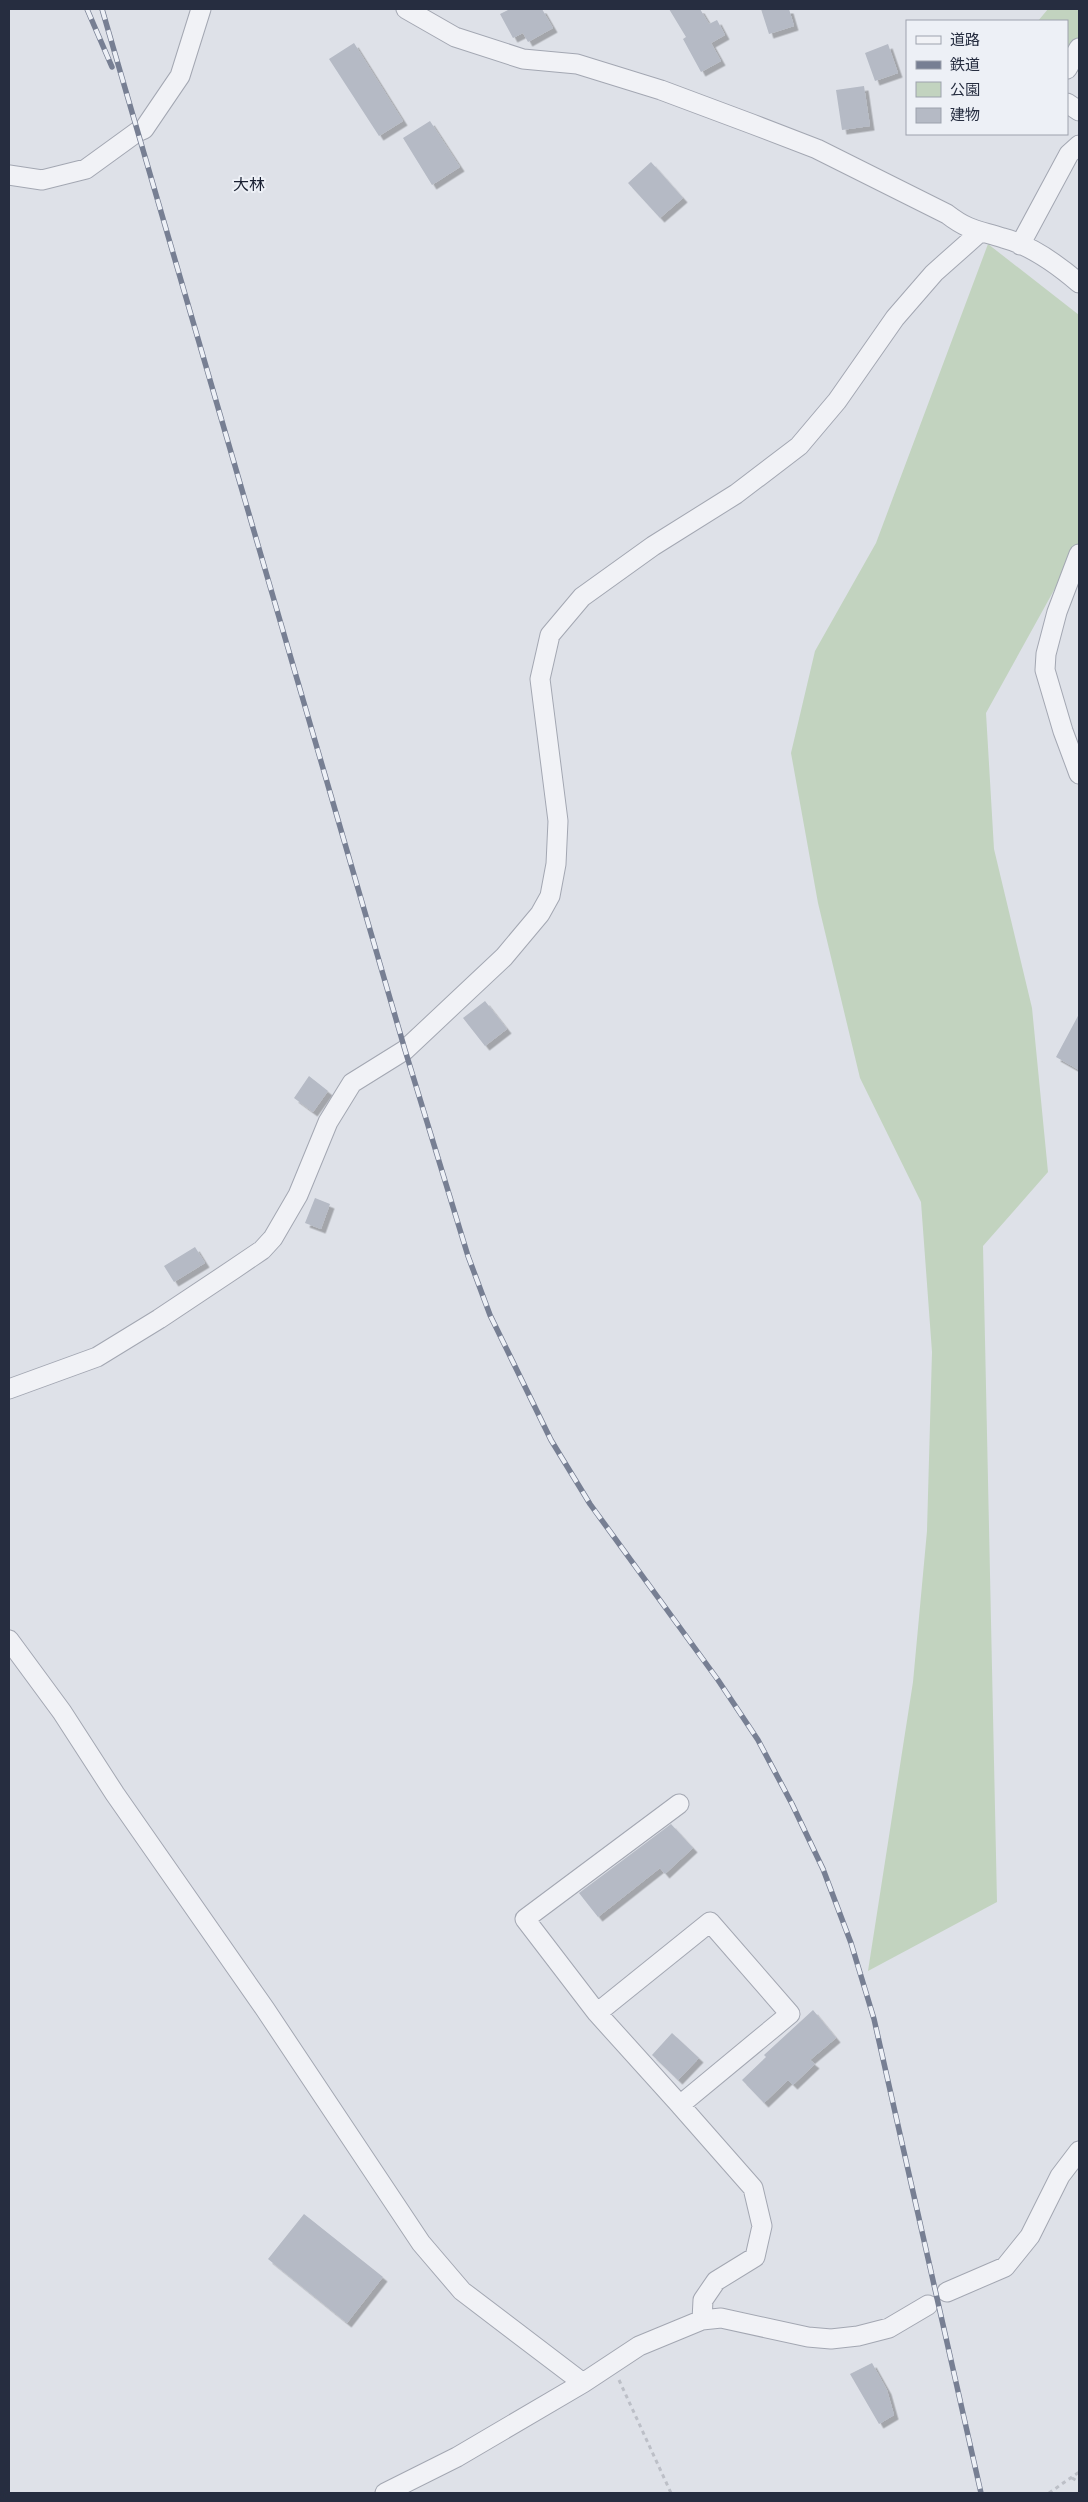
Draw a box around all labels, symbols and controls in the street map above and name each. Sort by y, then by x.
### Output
legend [906,20,1068,135]
text: 道路 [950,30,980,51]
text: 鉄道 [950,55,980,76]
text: 公園 [950,80,980,101]
text: 建物 [950,105,980,126]
district label: 大林 [233,174,265,196]

